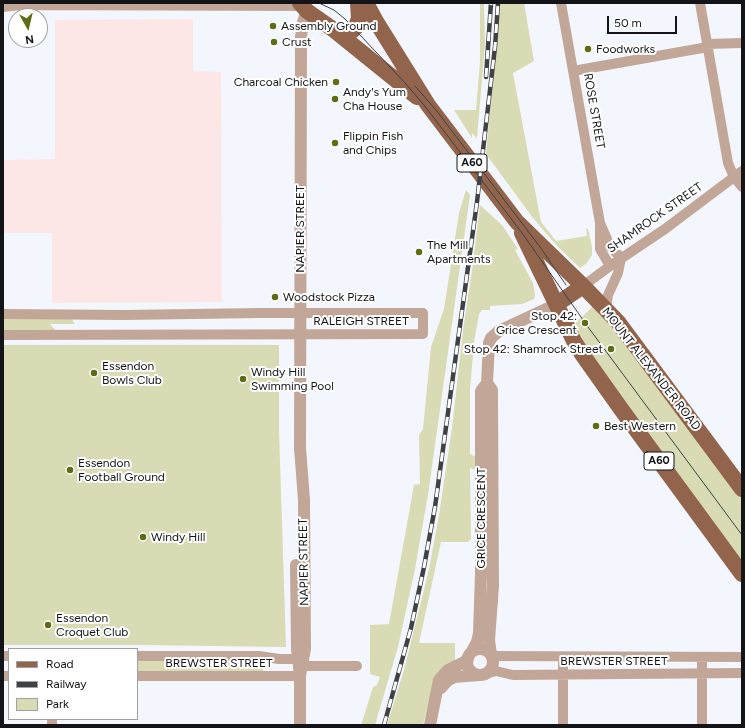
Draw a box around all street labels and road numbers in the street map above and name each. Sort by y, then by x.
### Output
street label: ROSE STREET [580,72,608,150]
road number: A60 [457,154,487,172]
street label: SHAMROCK STREET [605,180,705,256]
street label: NAPIER STREET [293,185,307,273]
street label: MOUNT ALEXANDER ROAD [599,305,703,433]
street label: RALEIGH STREET [313,314,409,328]
road number: A60 [644,452,674,470]
street label: GRICE CRESCENT [474,468,488,568]
street label: NAPIER STREET [296,518,312,606]
street label: BREWSTER STREET [560,654,668,668]
street label: BREWSTER STREET [165,656,273,670]

